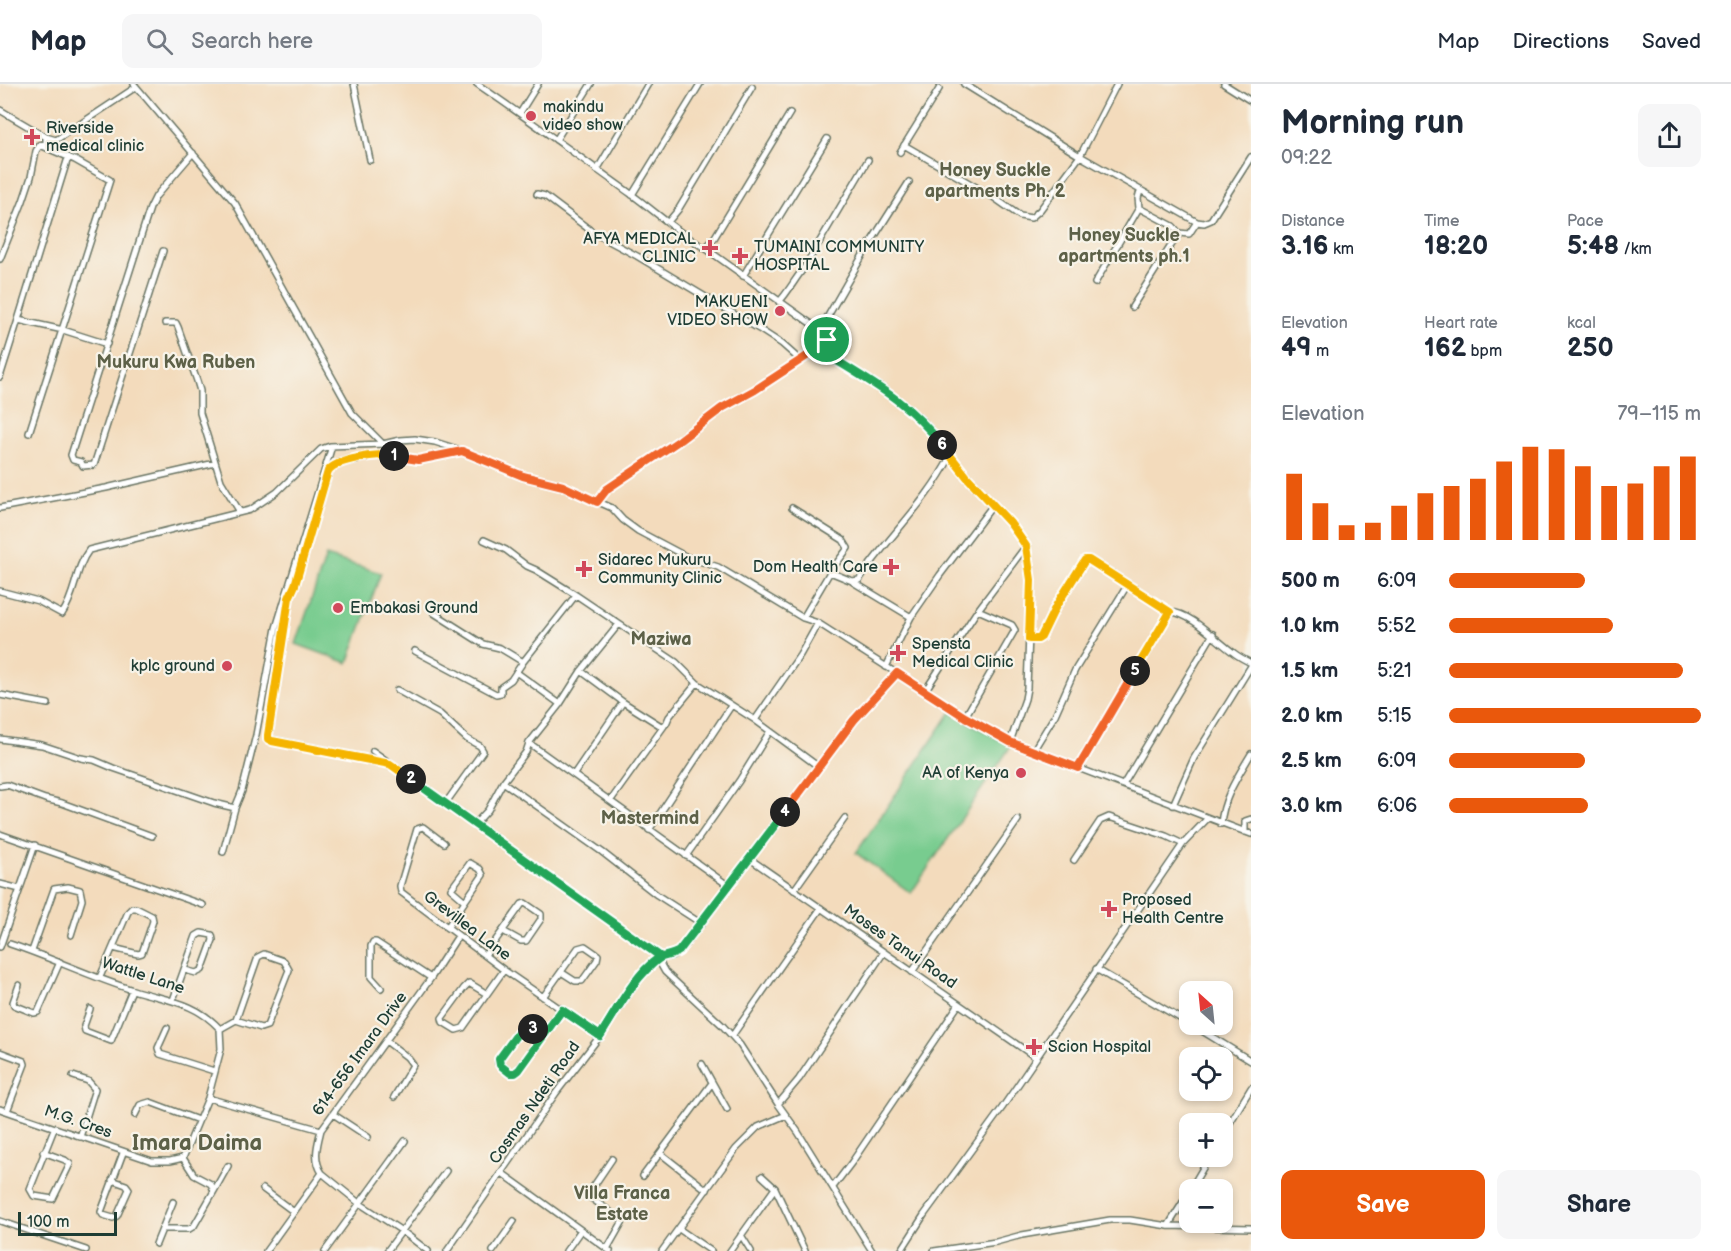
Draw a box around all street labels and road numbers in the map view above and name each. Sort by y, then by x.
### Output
street label: Grevillea Lane [420,887,515,965]
street label: Moses Tanui Road [840,901,960,993]
street label: Wattle Lane [99,954,187,998]
street label: 614-656 Imara Drive [309,988,412,1120]
street label: Cosmas Ndeti Road [486,1038,584,1168]
street label: M.G. Cres [42,1102,114,1142]

